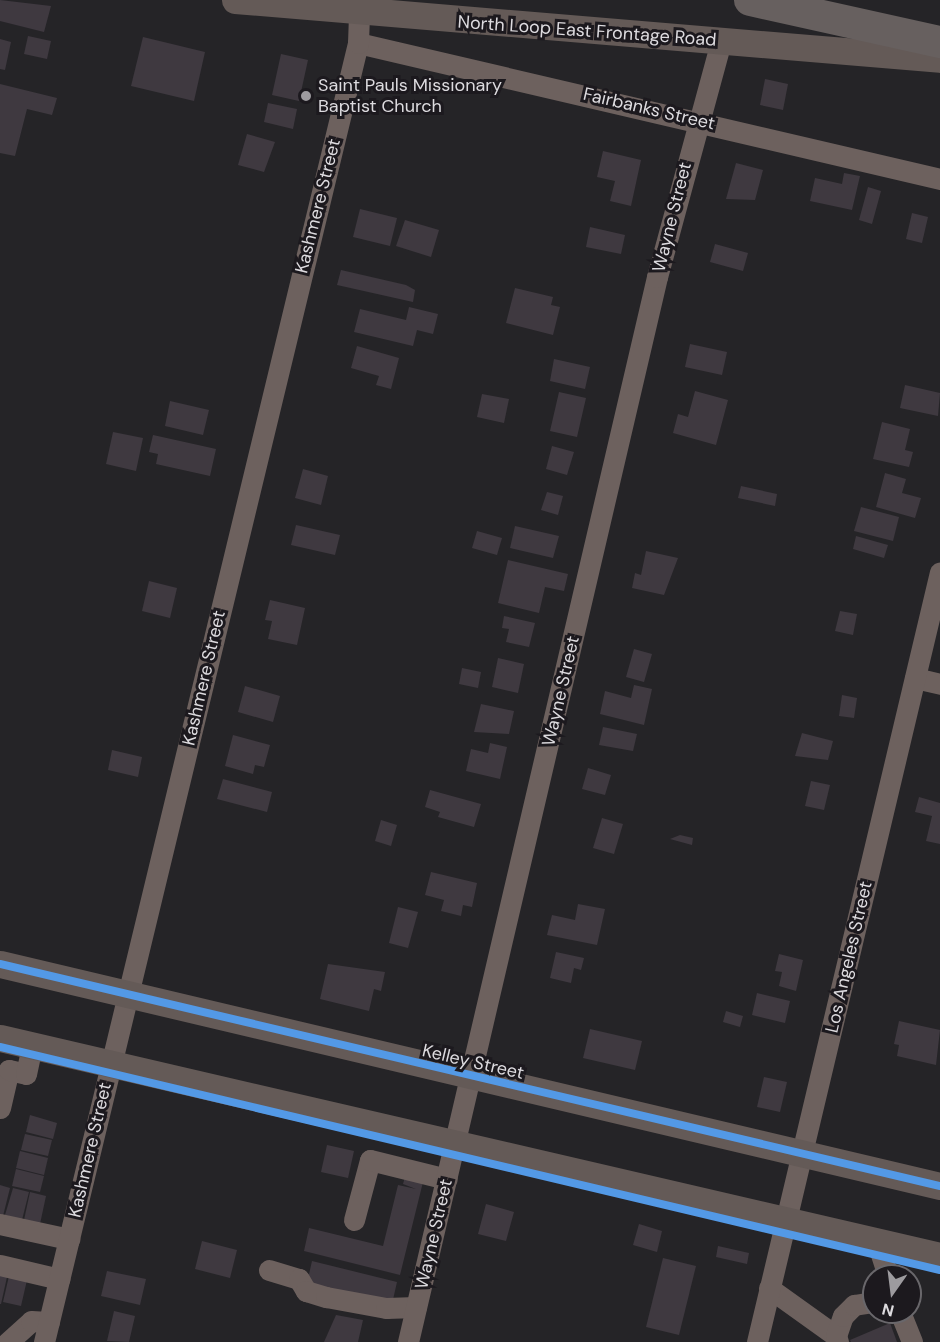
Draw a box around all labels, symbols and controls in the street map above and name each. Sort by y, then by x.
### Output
street label: North Loop East Frontage Road [457,11,717,51]
place label: Saint Pauls Missionary Baptist Church [318,75,502,118]
street label: Fairbanks Street [581,83,717,135]
marker: Saint Pauls Missionary Baptist Church [299,89,313,103]
street label: Kashmere Street [291,136,345,276]
street label: Wayne Street [648,160,696,274]
street label: Kashmere Street [178,608,230,748]
street label: Wayne Street [538,634,584,748]
street label: Los Angeles Street [821,879,877,1035]
street label: Kelley Street [420,1040,526,1084]
street label: Kashmere Street [64,1080,116,1220]
street label: Wayne Street [411,1177,457,1291]
north arrow [862,1264,922,1324]
text: N [880,1298,896,1322]

